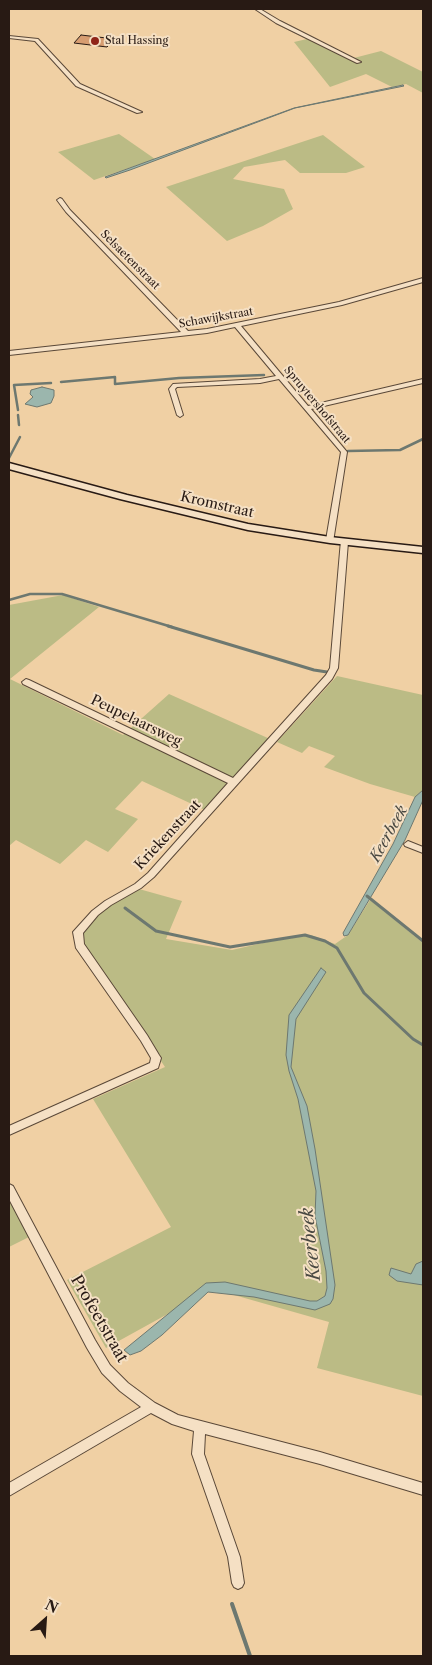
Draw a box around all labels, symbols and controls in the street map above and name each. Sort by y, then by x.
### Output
place label: Stal Hassing [105,34,168,48]
marker: Stal Hassing [89,35,101,47]
street label: Selsaetenstraat [98,228,162,292]
street label: Schawijkstraat [178,305,254,331]
street label: Spruytershofstraat [281,364,353,446]
street label: Kromstraat [179,488,255,522]
street label: Peupelaarsweg [88,692,184,750]
street label: Kriekenstraat [131,797,205,873]
water label: Keerbeek [366,803,412,865]
water label: Keerbeek [296,1206,326,1282]
street label: Profeetstraat [66,1272,132,1366]
north arrow [20,1595,70,1645]
text: N [42,1596,61,1617]

